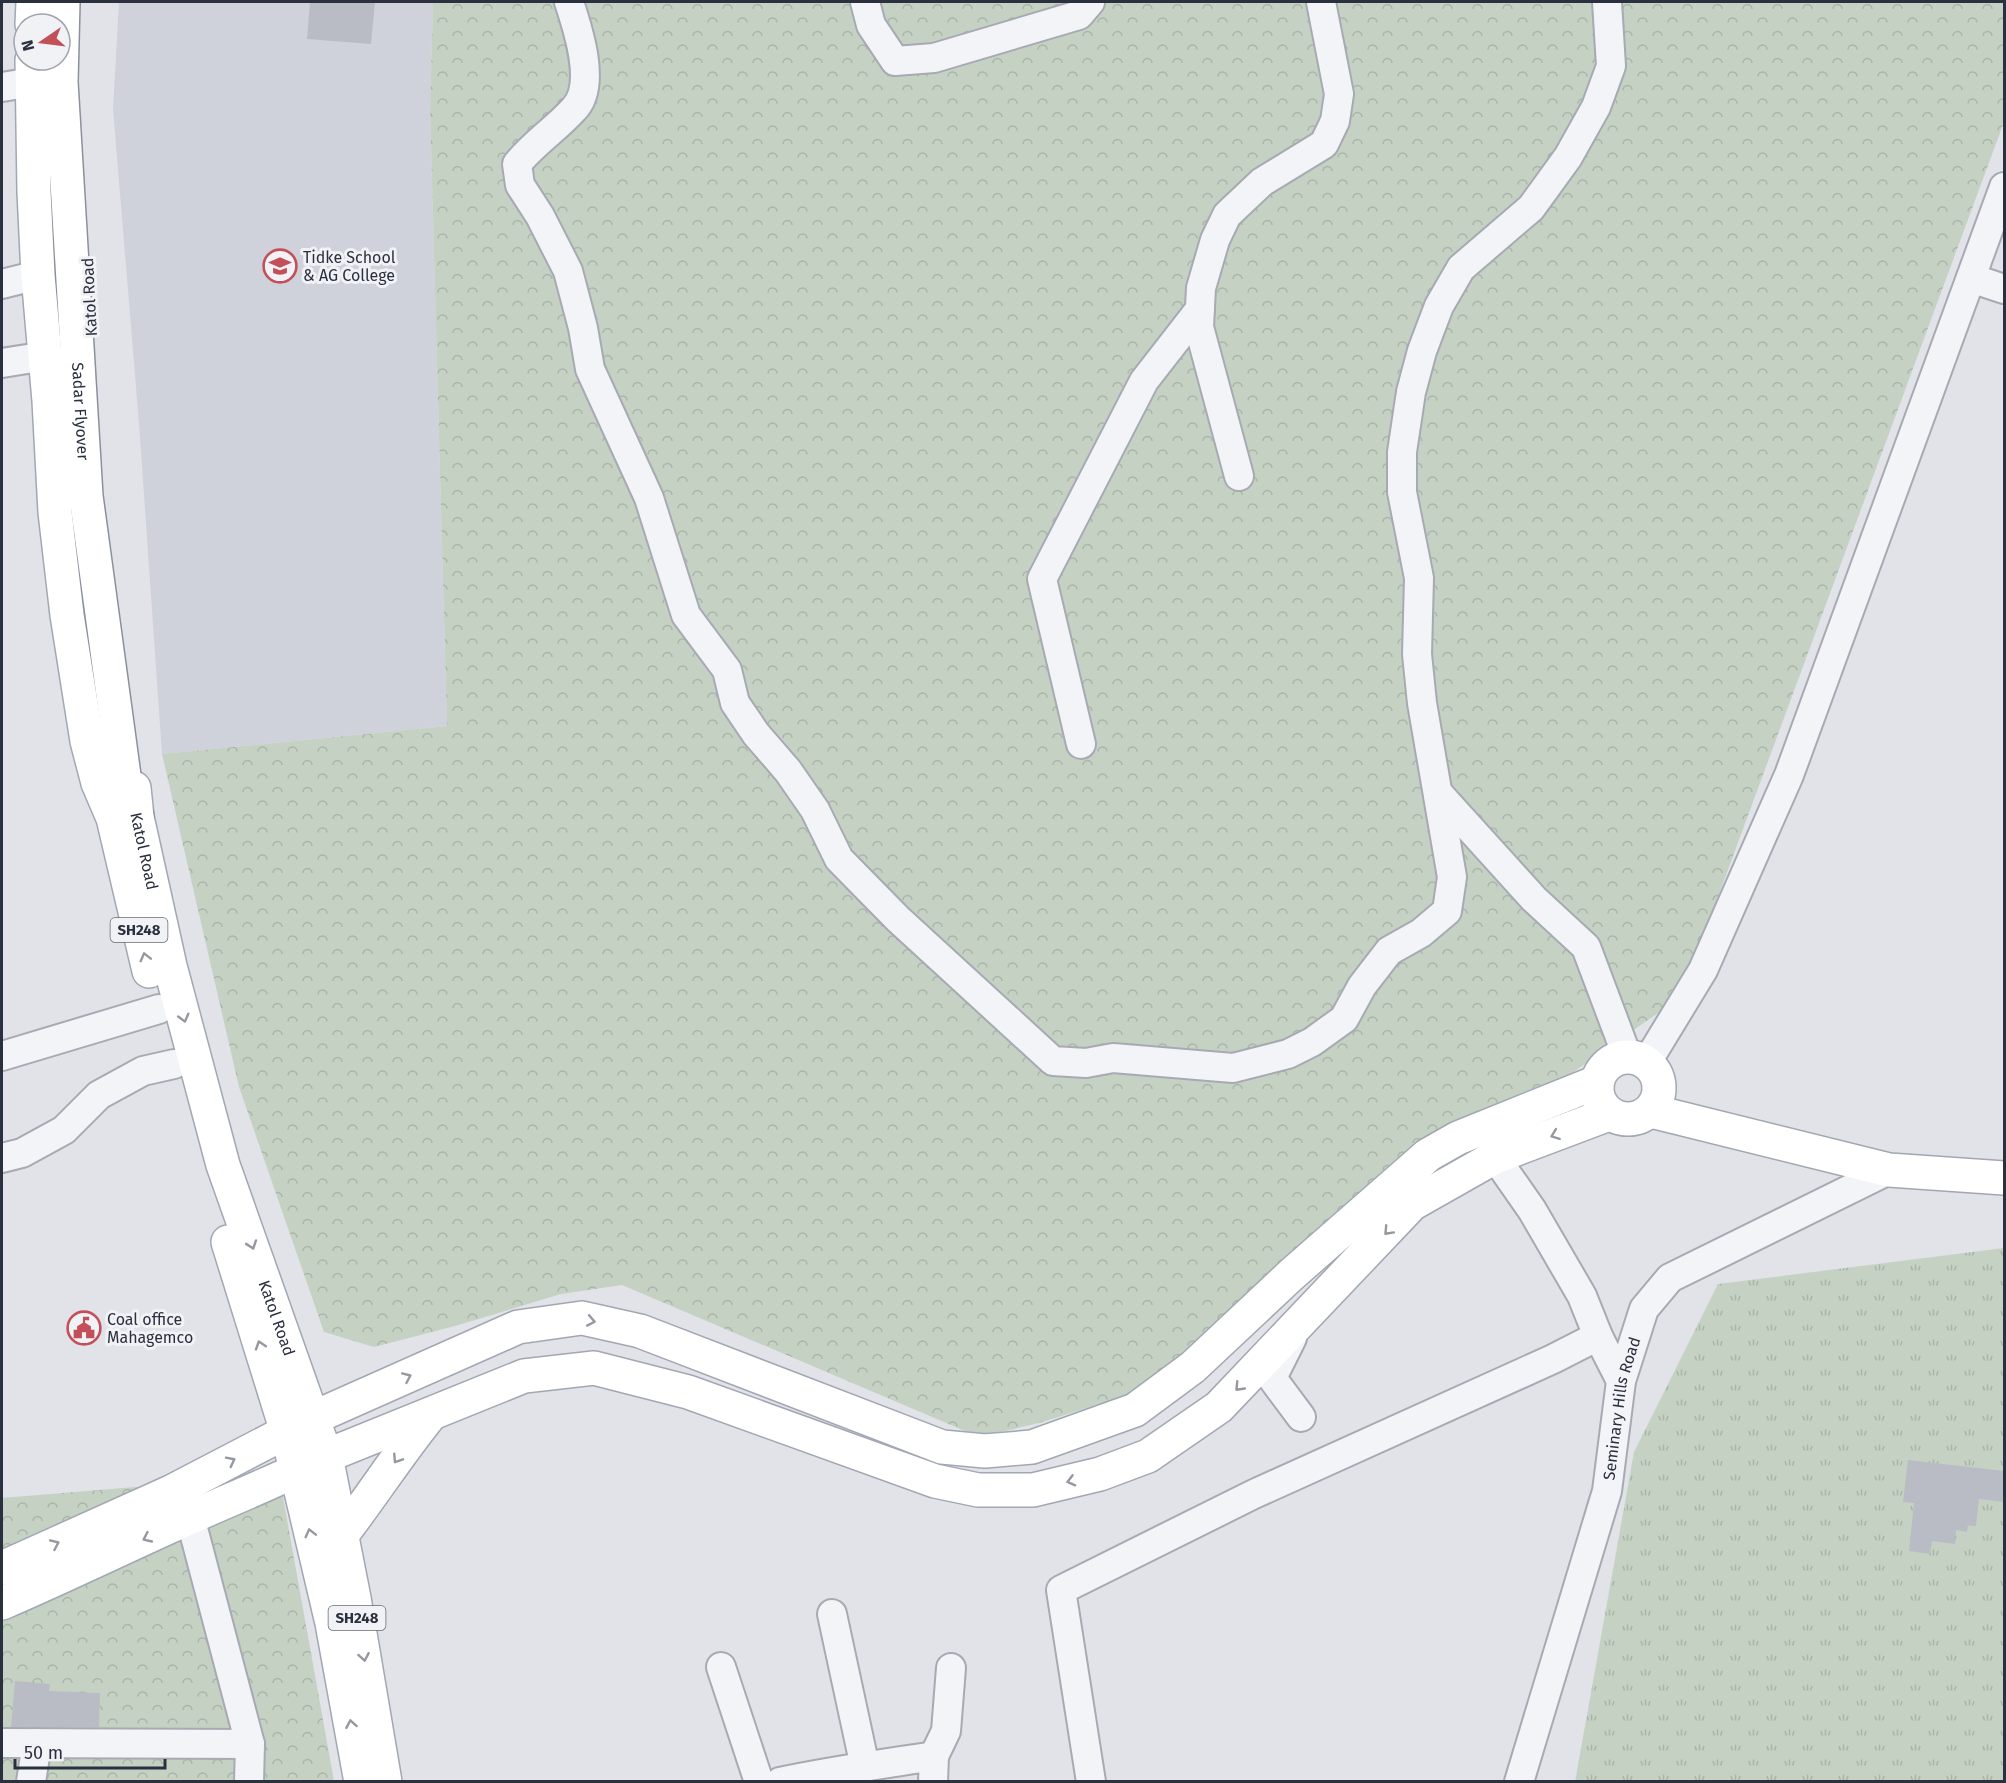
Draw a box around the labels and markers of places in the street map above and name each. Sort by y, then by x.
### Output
school or university icon: Tidke School & AG College [262,248,298,284]
place label: Tidke School & AG College [303,248,396,285]
public building icon: Coal office Mahagemco [66,1310,102,1346]
place label: Coal office Mahagemco [107,1310,193,1347]

